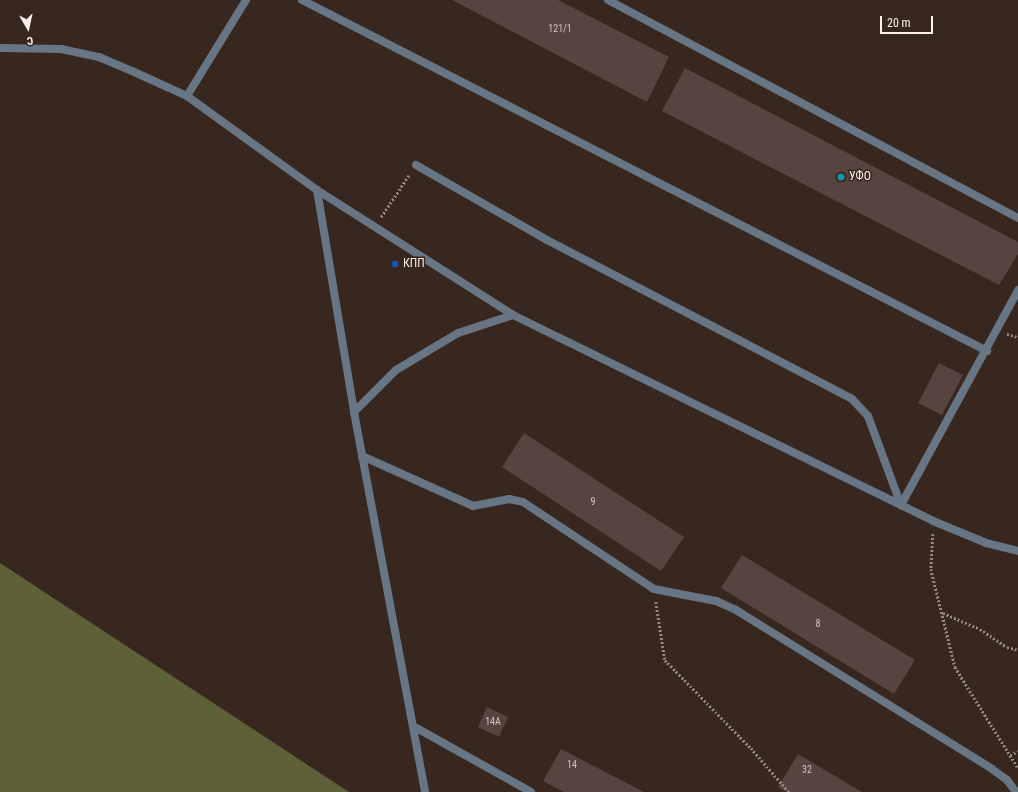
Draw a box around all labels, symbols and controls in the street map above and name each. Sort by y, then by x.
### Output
north arrow [8,8,48,48]
scale bar [882,8,935,34]
text: 20 m [887,16,911,30]
house number: 121/1 [548,23,572,35]
text: С [26,33,34,47]
place label: УФО [849,170,871,184]
marker: УФО [836,172,846,182]
place label: КПП [403,257,425,271]
marker: КПП [390,259,400,269]
house number: 9 [591,496,595,508]
house number: 8 [816,618,820,630]
house number: 14А [485,716,501,728]
house number: 14 [567,759,577,771]
house number: 32 [802,764,812,776]

